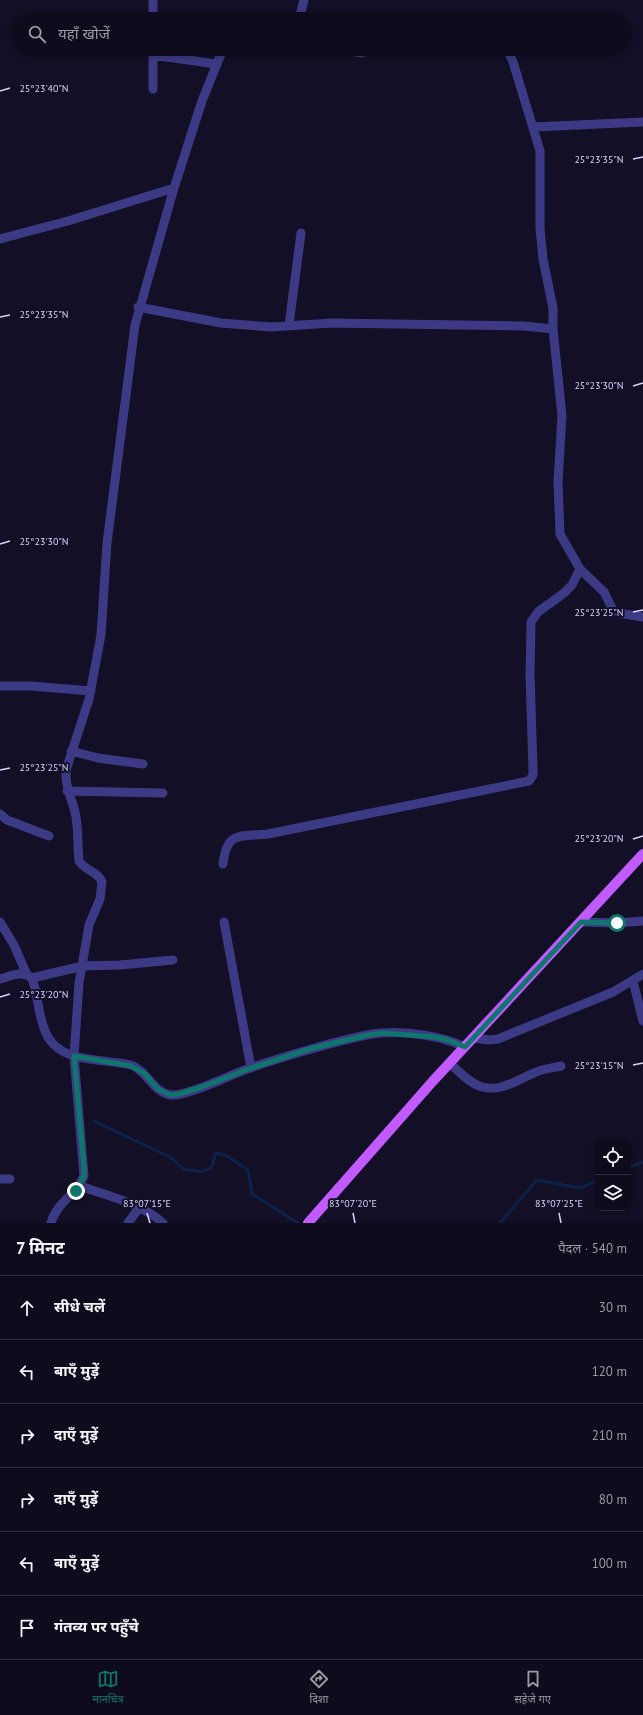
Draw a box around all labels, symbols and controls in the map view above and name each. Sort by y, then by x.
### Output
search box [12,12,631,56]
icon: search [26,23,48,45]
text: यहाँ खोजें [58,24,110,43]
text: 25°23'40"N [19,82,69,95]
text: 25°23'35"N [574,153,624,166]
text: 25°23'35"N [19,308,69,321]
text: 25°23'30"N [574,379,624,392]
text: 25°23'30"N [19,535,69,548]
text: 25°23'25"N [574,606,624,619]
text: 25°23'25"N [19,761,69,774]
text: 25°23'20"N [574,832,624,845]
route start [608,914,626,932]
text: 25°23'20"N [19,988,69,1001]
text: 25°23'15"N [574,1059,624,1072]
map controls [595,1139,631,1211]
button: locate [595,1139,631,1175]
button: layers [595,1175,631,1211]
route end [67,1182,85,1200]
text: 83°07'15"E [123,1197,171,1210]
text: 83°07'20"E [329,1197,377,1210]
text: 83°07'25"E [535,1197,583,1210]
text: 7 मिनट [16,1237,65,1259]
text: पैदल · 540 m [558,1240,627,1257]
icon: ahead [16,1297,38,1319]
text: सीधे चलें [54,1297,105,1316]
text: 30 m [599,1299,627,1316]
icon: left [16,1361,38,1383]
text: बाएँ मुड़ें [54,1361,99,1380]
text: 120 m [592,1363,627,1380]
icon: right [16,1425,38,1447]
text: दाएँ मुड़ें [54,1425,98,1444]
text: 210 m [592,1427,627,1444]
icon: right [16,1489,38,1511]
text: दाएँ मुड़ें [54,1489,98,1508]
text: 80 m [599,1491,627,1508]
icon: left [16,1553,38,1575]
text: बाएँ मुड़ें [54,1553,99,1572]
text: 100 m [592,1555,627,1572]
icon: arrive [16,1617,38,1639]
text: गंतव्य पर पहुँचे [54,1617,139,1636]
tab: मानचित्र [92,1668,124,1707]
tab: दिशा [308,1668,330,1707]
tab: सहेजे गए [514,1668,551,1707]

